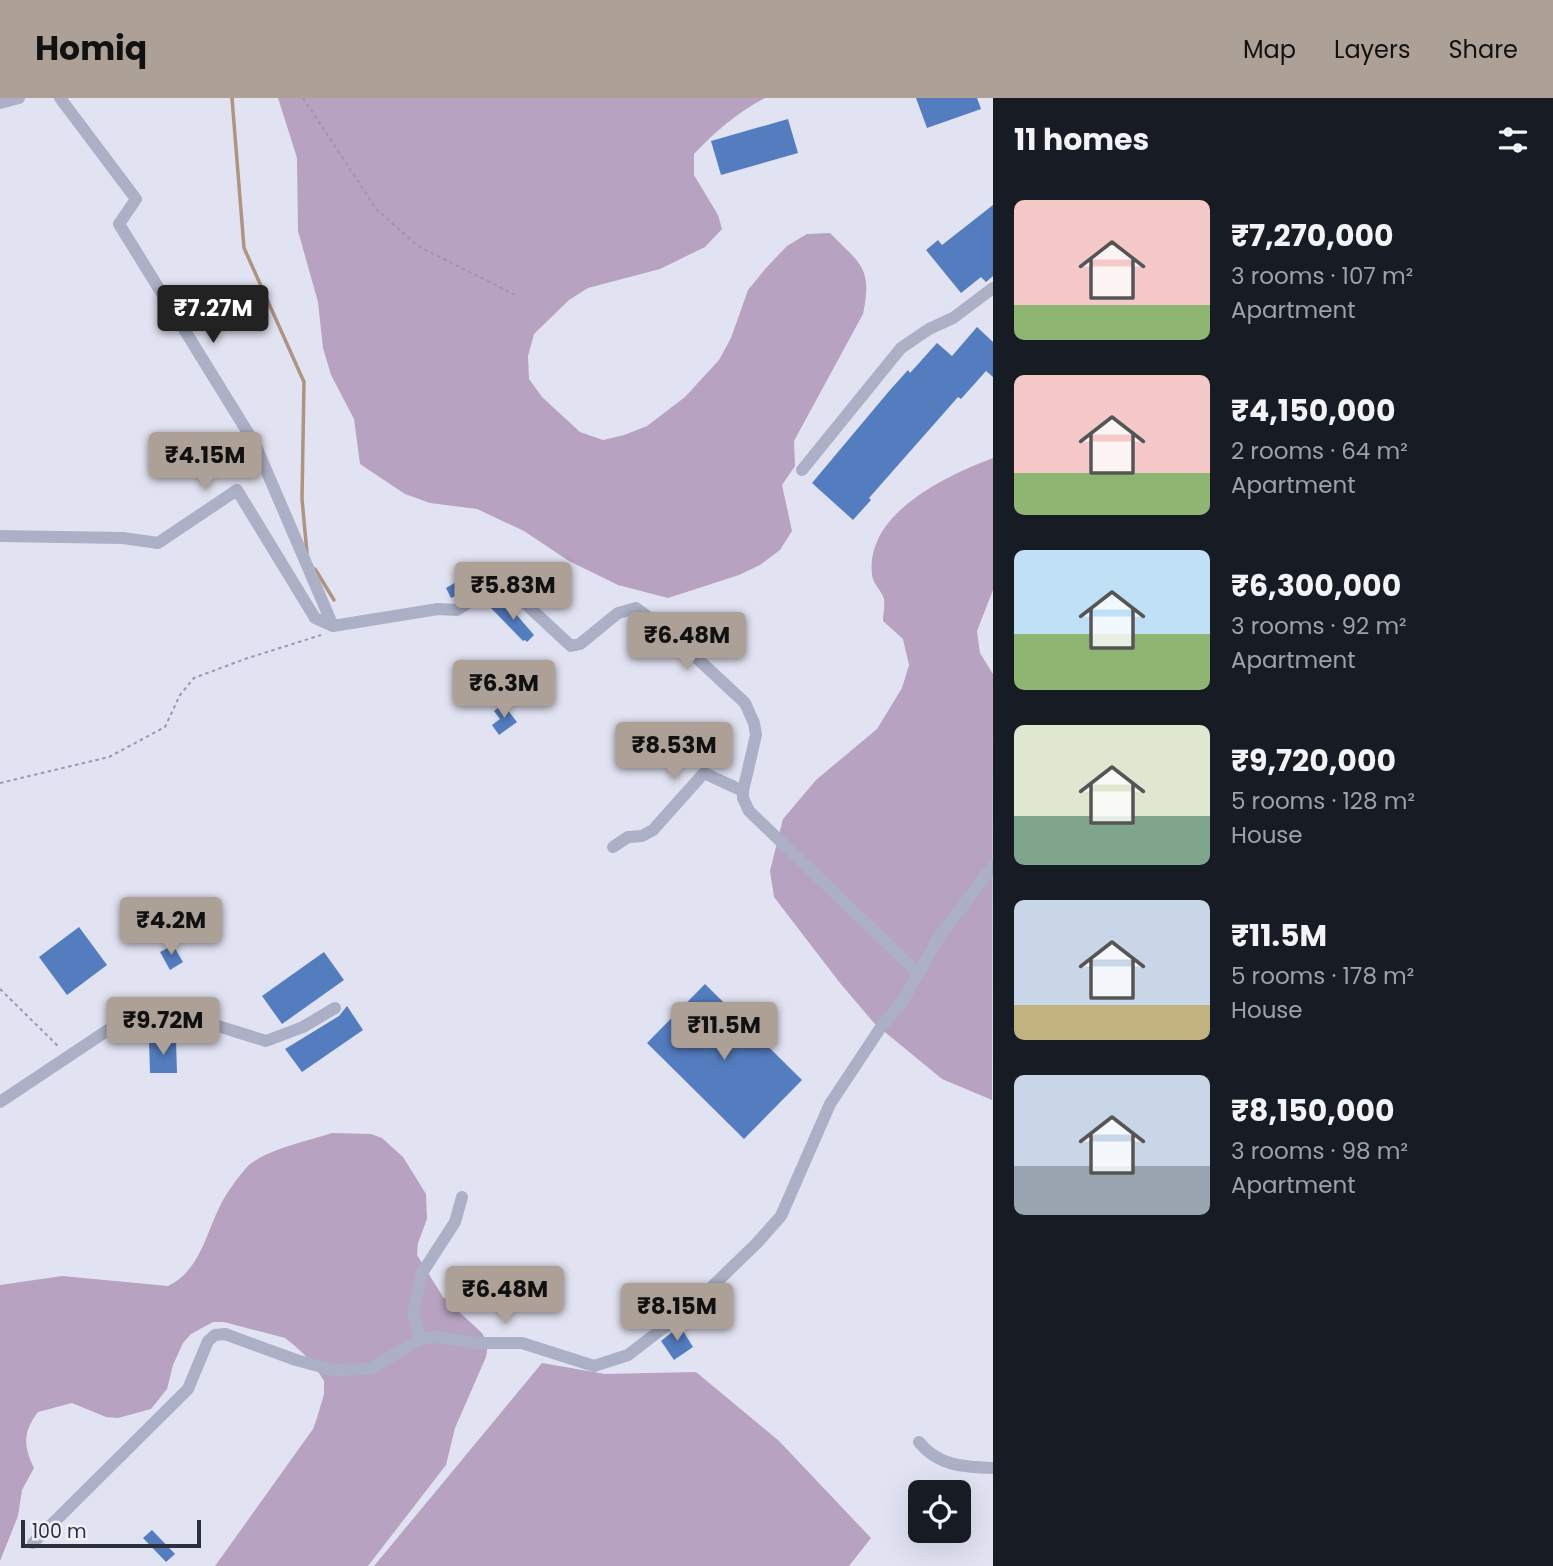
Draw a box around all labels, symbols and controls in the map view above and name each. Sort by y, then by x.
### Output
text: Homiq [35,25,147,72]
text: Map [1243,33,1296,66]
text: Layers [1334,33,1410,66]
text: Share [1448,33,1518,66]
text: 11 homes [1014,118,1149,161]
icon: filters [1494,121,1532,159]
text: ₹7,270,000 [1231,214,1394,257]
icon: home [1070,228,1154,312]
text: 3 rooms · 107 m² [1231,260,1413,292]
pin: ₹7.27M [156,286,270,345]
text: ₹7.27M [173,292,253,324]
text: Apartment [1231,294,1356,326]
text: ₹4,150,000 [1231,389,1396,432]
icon: home [1070,403,1154,487]
pin: ₹4.15M [148,432,262,492]
text: 2 rooms · 64 m² [1231,435,1408,467]
text: ₹4.15M [165,439,245,471]
text: Apartment [1231,469,1356,501]
pin: ₹5.83M [456,562,570,622]
text: ₹6,300,000 [1231,564,1401,607]
text: ₹5.83M [470,569,556,601]
icon: home [1070,578,1154,662]
text: 3 rooms · 92 m² [1231,610,1407,642]
pin: ₹6.48M [630,612,744,672]
text: ₹6.48M [644,619,730,651]
text: Apartment [1231,644,1356,676]
pin: ₹6.3M [455,660,553,720]
text: ₹6.3M [469,667,539,699]
pin: ₹8.53M [617,722,731,782]
text: ₹8.53M [631,729,717,761]
text: ₹9,720,000 [1231,739,1396,782]
icon: home [1070,753,1154,837]
text: 5 rooms · 128 m² [1231,785,1415,817]
text: House [1231,819,1303,851]
pin: ₹4.2M [122,898,220,957]
text: ₹4.2M [136,904,206,936]
text: ₹11.5M [1231,914,1327,957]
icon: home [1070,928,1154,1012]
text: 5 rooms · 178 m² [1231,960,1414,992]
text: House [1231,994,1303,1026]
pin: ₹9.72M [106,998,220,1057]
pin: ₹11.5M [667,1002,781,1062]
text: ₹9.72M [123,1004,203,1036]
text: ₹11.5M [687,1009,761,1041]
text: ₹8,150,000 [1231,1089,1395,1132]
icon: home [1070,1103,1154,1187]
text: 3 rooms · 98 m² [1231,1135,1408,1167]
text: Apartment [1231,1169,1356,1201]
pin: ₹6.48M [448,1266,562,1326]
text: ₹6.48M [462,1273,548,1305]
pin: ₹8.15M [620,1284,734,1343]
text: ₹8.15M [637,1290,717,1322]
map controls [908,1480,971,1543]
button: locate [908,1480,971,1543]
scale bar [21,1517,201,1549]
text: 100 m [32,1518,87,1545]

